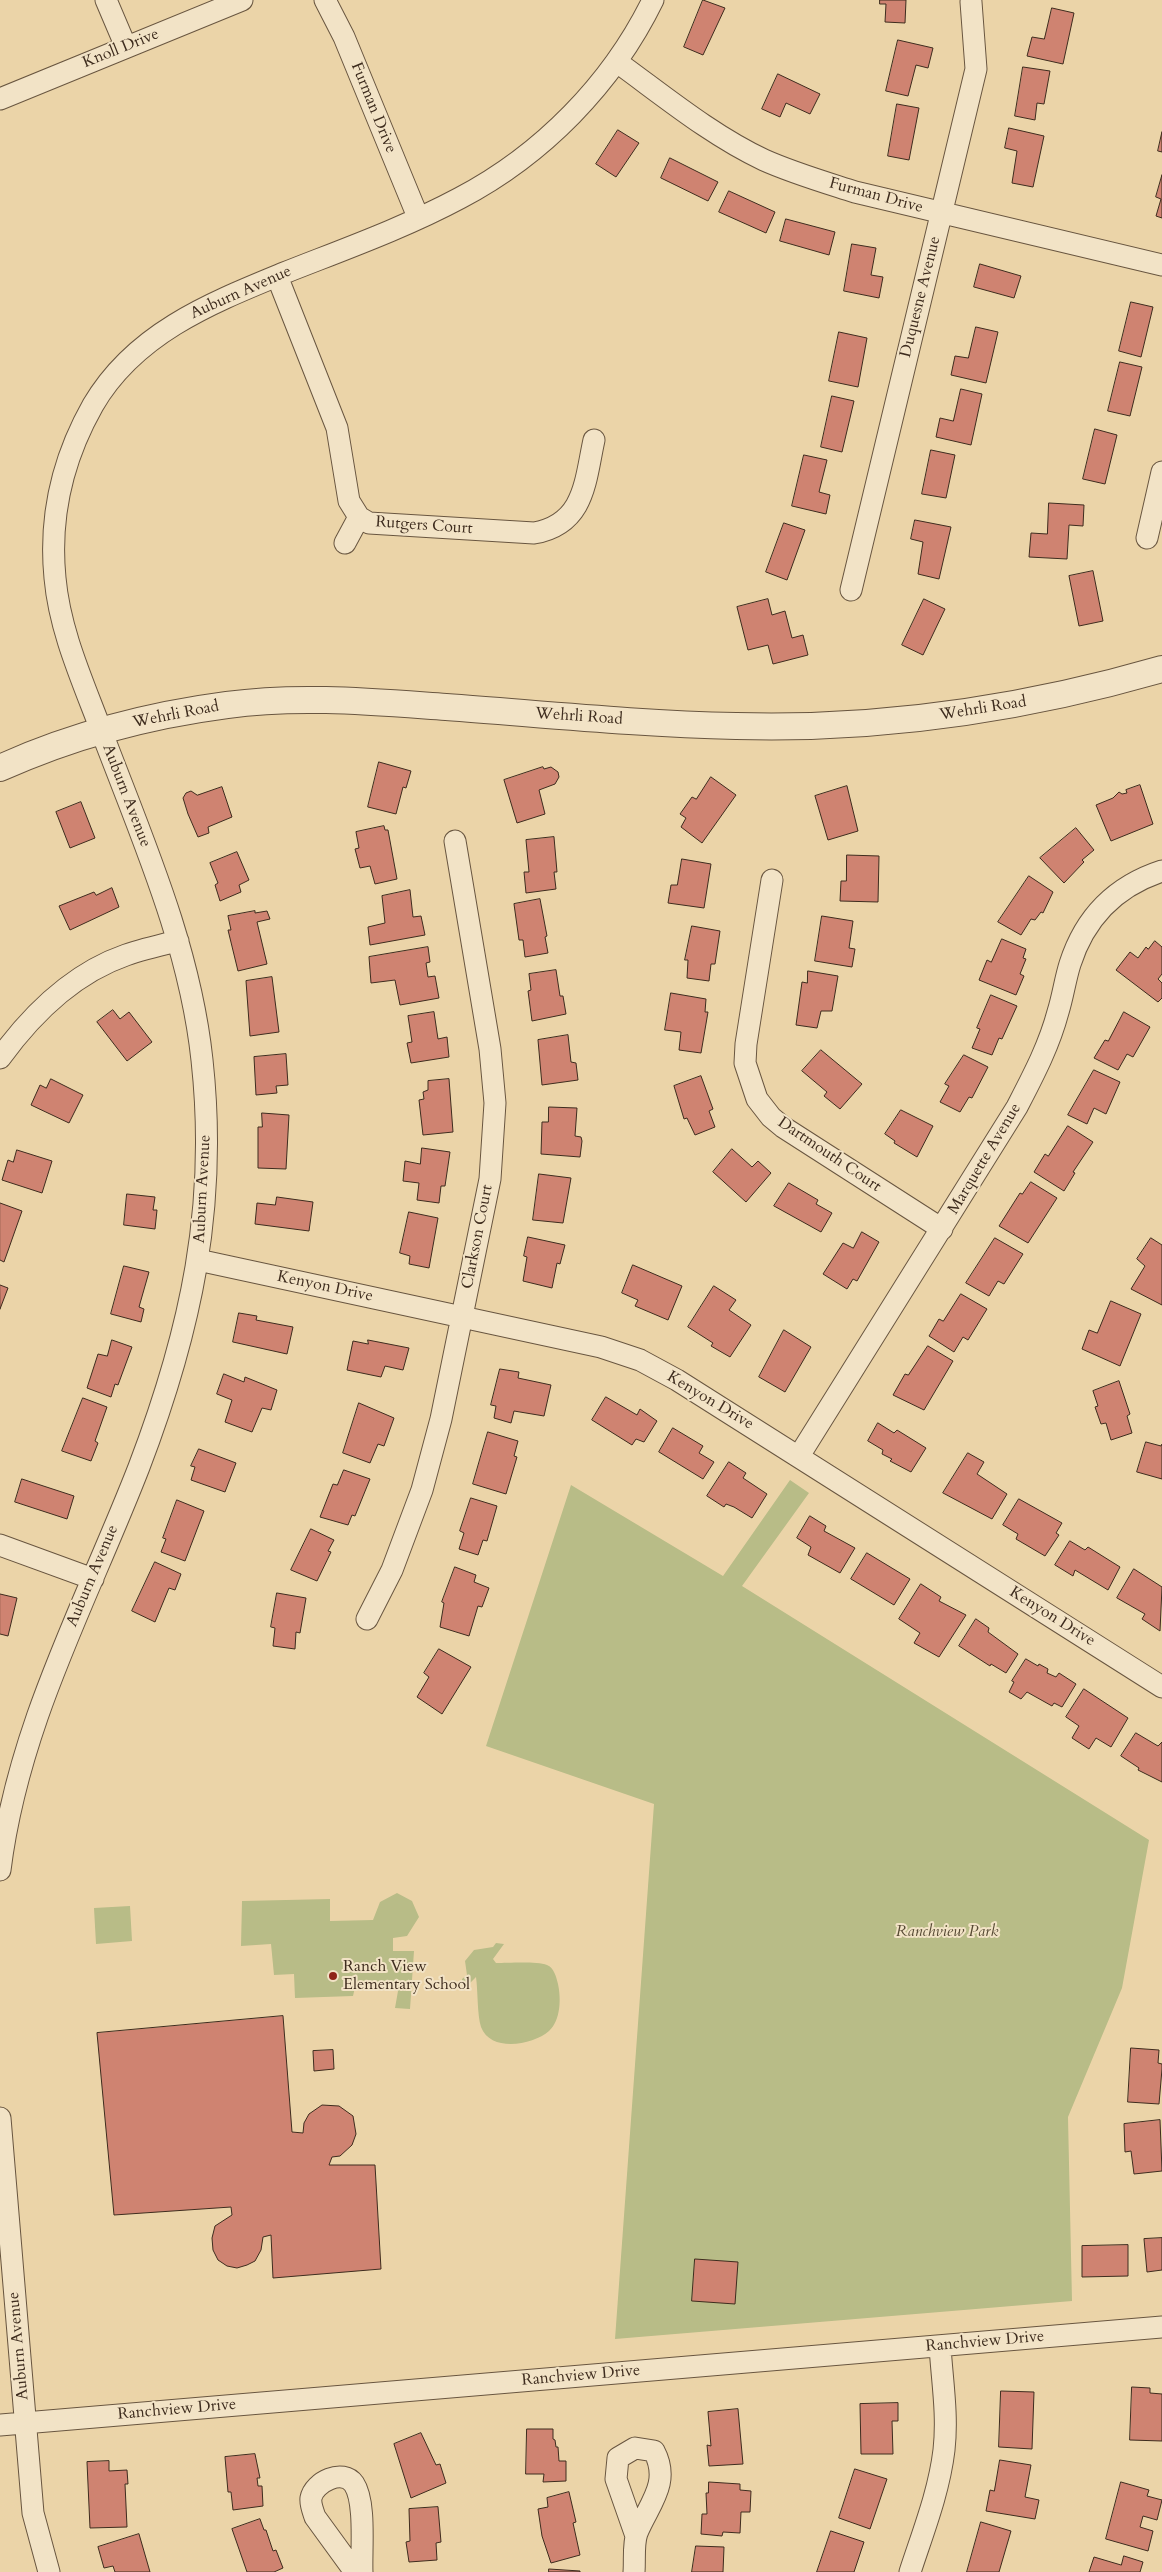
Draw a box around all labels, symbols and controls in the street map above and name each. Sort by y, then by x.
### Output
street label: Knoll Drive [80,25,162,73]
street label: Furman Drive [346,60,400,156]
street label: Furman Drive [827,174,925,218]
street label: Duquesne Avenue [897,234,945,360]
street label: Auburn Avenue [187,262,295,324]
street label: Rutgers Court [375,513,473,539]
street label: Wehrli Road [938,693,1028,725]
street label: Wehrli Road [131,697,221,733]
street label: Wehrli Road [535,704,623,730]
street label: Auburn Avenue [98,742,154,850]
street label: Marquette Avenue [944,1100,1026,1218]
street label: Dartmouth Court [774,1113,884,1197]
street label: Auburn Avenue [191,1134,215,1244]
street label: Clarkson Court [459,1183,497,1291]
street label: Kenyon Drive [275,1267,375,1307]
street label: Kenyon Drive [663,1368,757,1434]
street label: Auburn Avenue [63,1522,123,1630]
street label: Kenyon Drive [1006,1583,1098,1651]
park label: Ranchview Park [896,1922,998,1942]
place label: Ranch View Elementary School [343,1957,470,1995]
marker: Ranch View Elementary School [327,1970,339,1982]
street label: Auburn Avenue [5,2291,33,2401]
street label: Ranchview Drive [925,2327,1045,2357]
street label: Ranchview Drive [521,2361,641,2391]
street label: Ranchview Drive [117,2395,237,2425]

